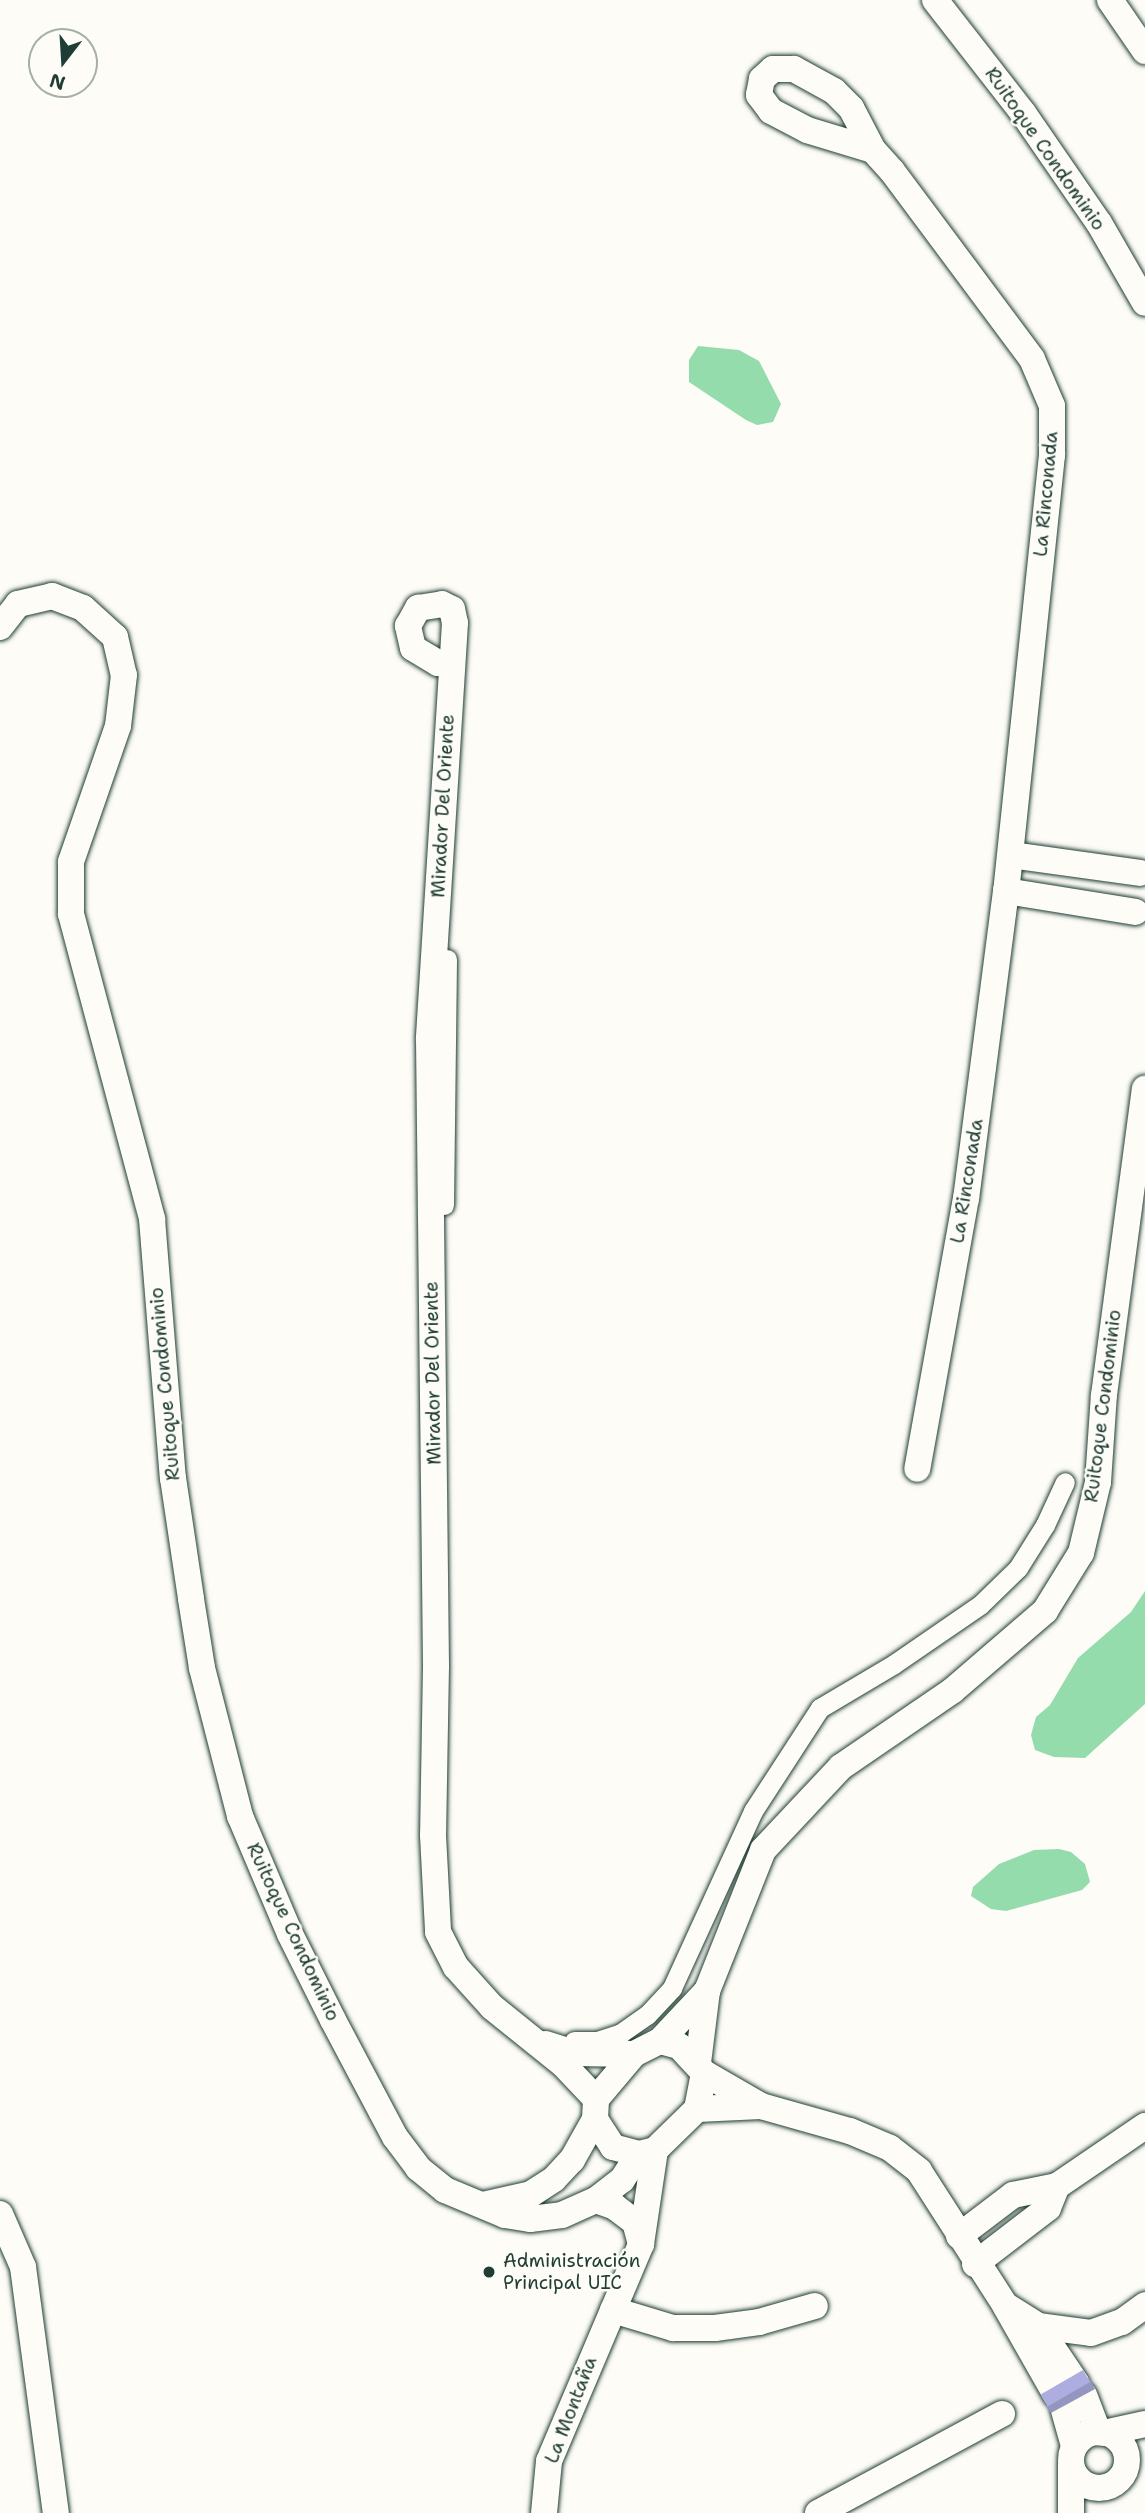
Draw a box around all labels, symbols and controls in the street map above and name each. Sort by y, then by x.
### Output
north arrow [28,28,98,98]
street label: Ruitoque Condominio [980,63,1110,235]
text: N [46,67,68,96]
street label: La Rinconada [1029,430,1063,558]
street label: Mirador Del Oriente [427,714,459,898]
street label: La Rinconada [946,1117,988,1245]
street label: Mirador Del Oriente [420,1281,446,1465]
street label: Ruitoque Condominio [145,1286,185,1482]
street label: Ruitoque Condominio [1080,1308,1126,1504]
street label: Ruitoque Condominio [242,1839,344,2025]
place label: Administración Principal UIC [503,2250,640,2294]
marker: Administración Principal UIC [481,2264,497,2280]
street label: La Montaña [540,2353,602,2467]

